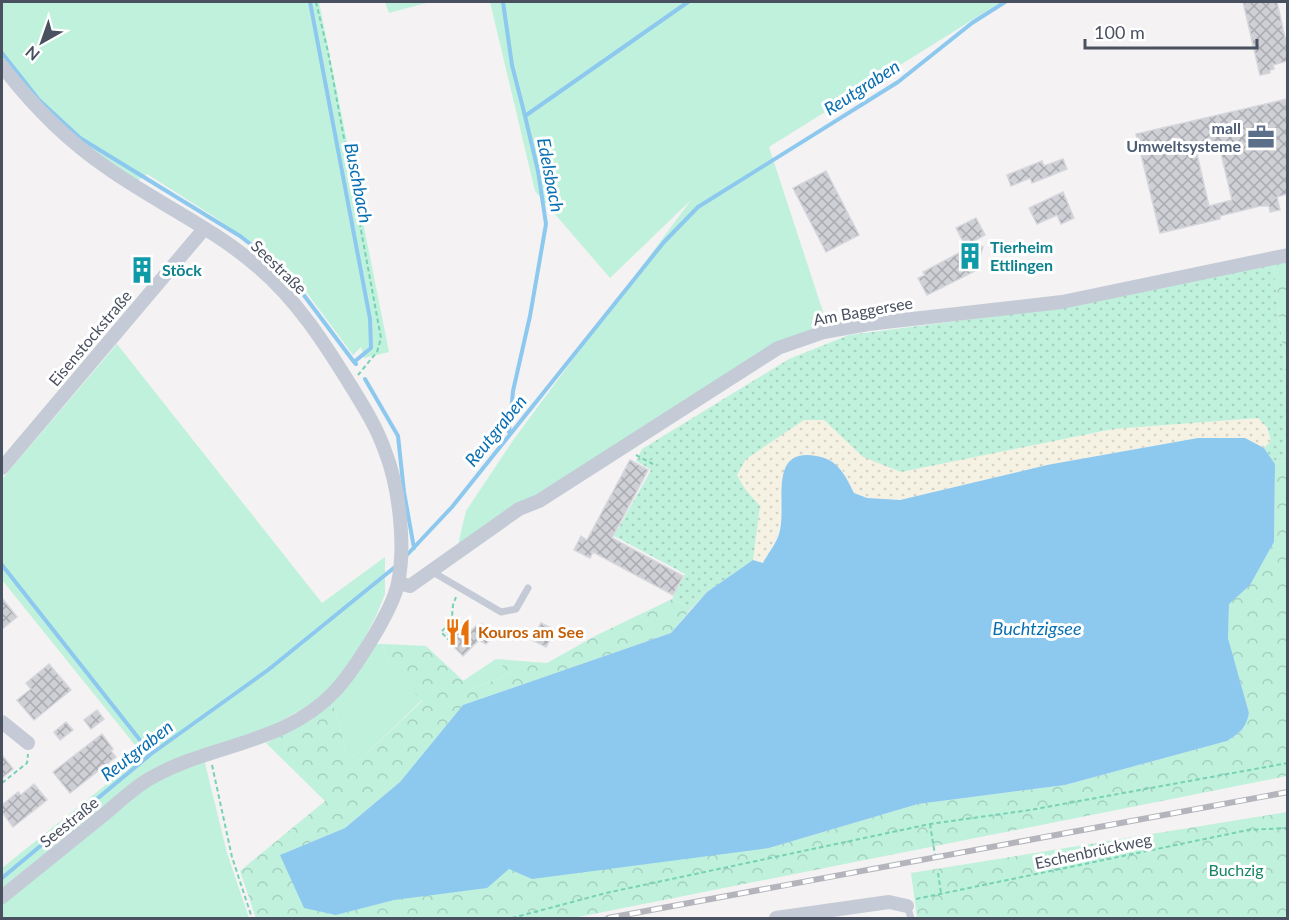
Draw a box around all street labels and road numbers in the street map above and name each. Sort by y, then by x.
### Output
street label: Seestraße [248,236,311,298]
street label: Eisenstockstraße [44,286,135,389]
street label: Am Baggersee [812,292,914,329]
street label: Seestraße [36,792,102,851]
street label: Eschenbrückweg [1033,829,1153,872]

